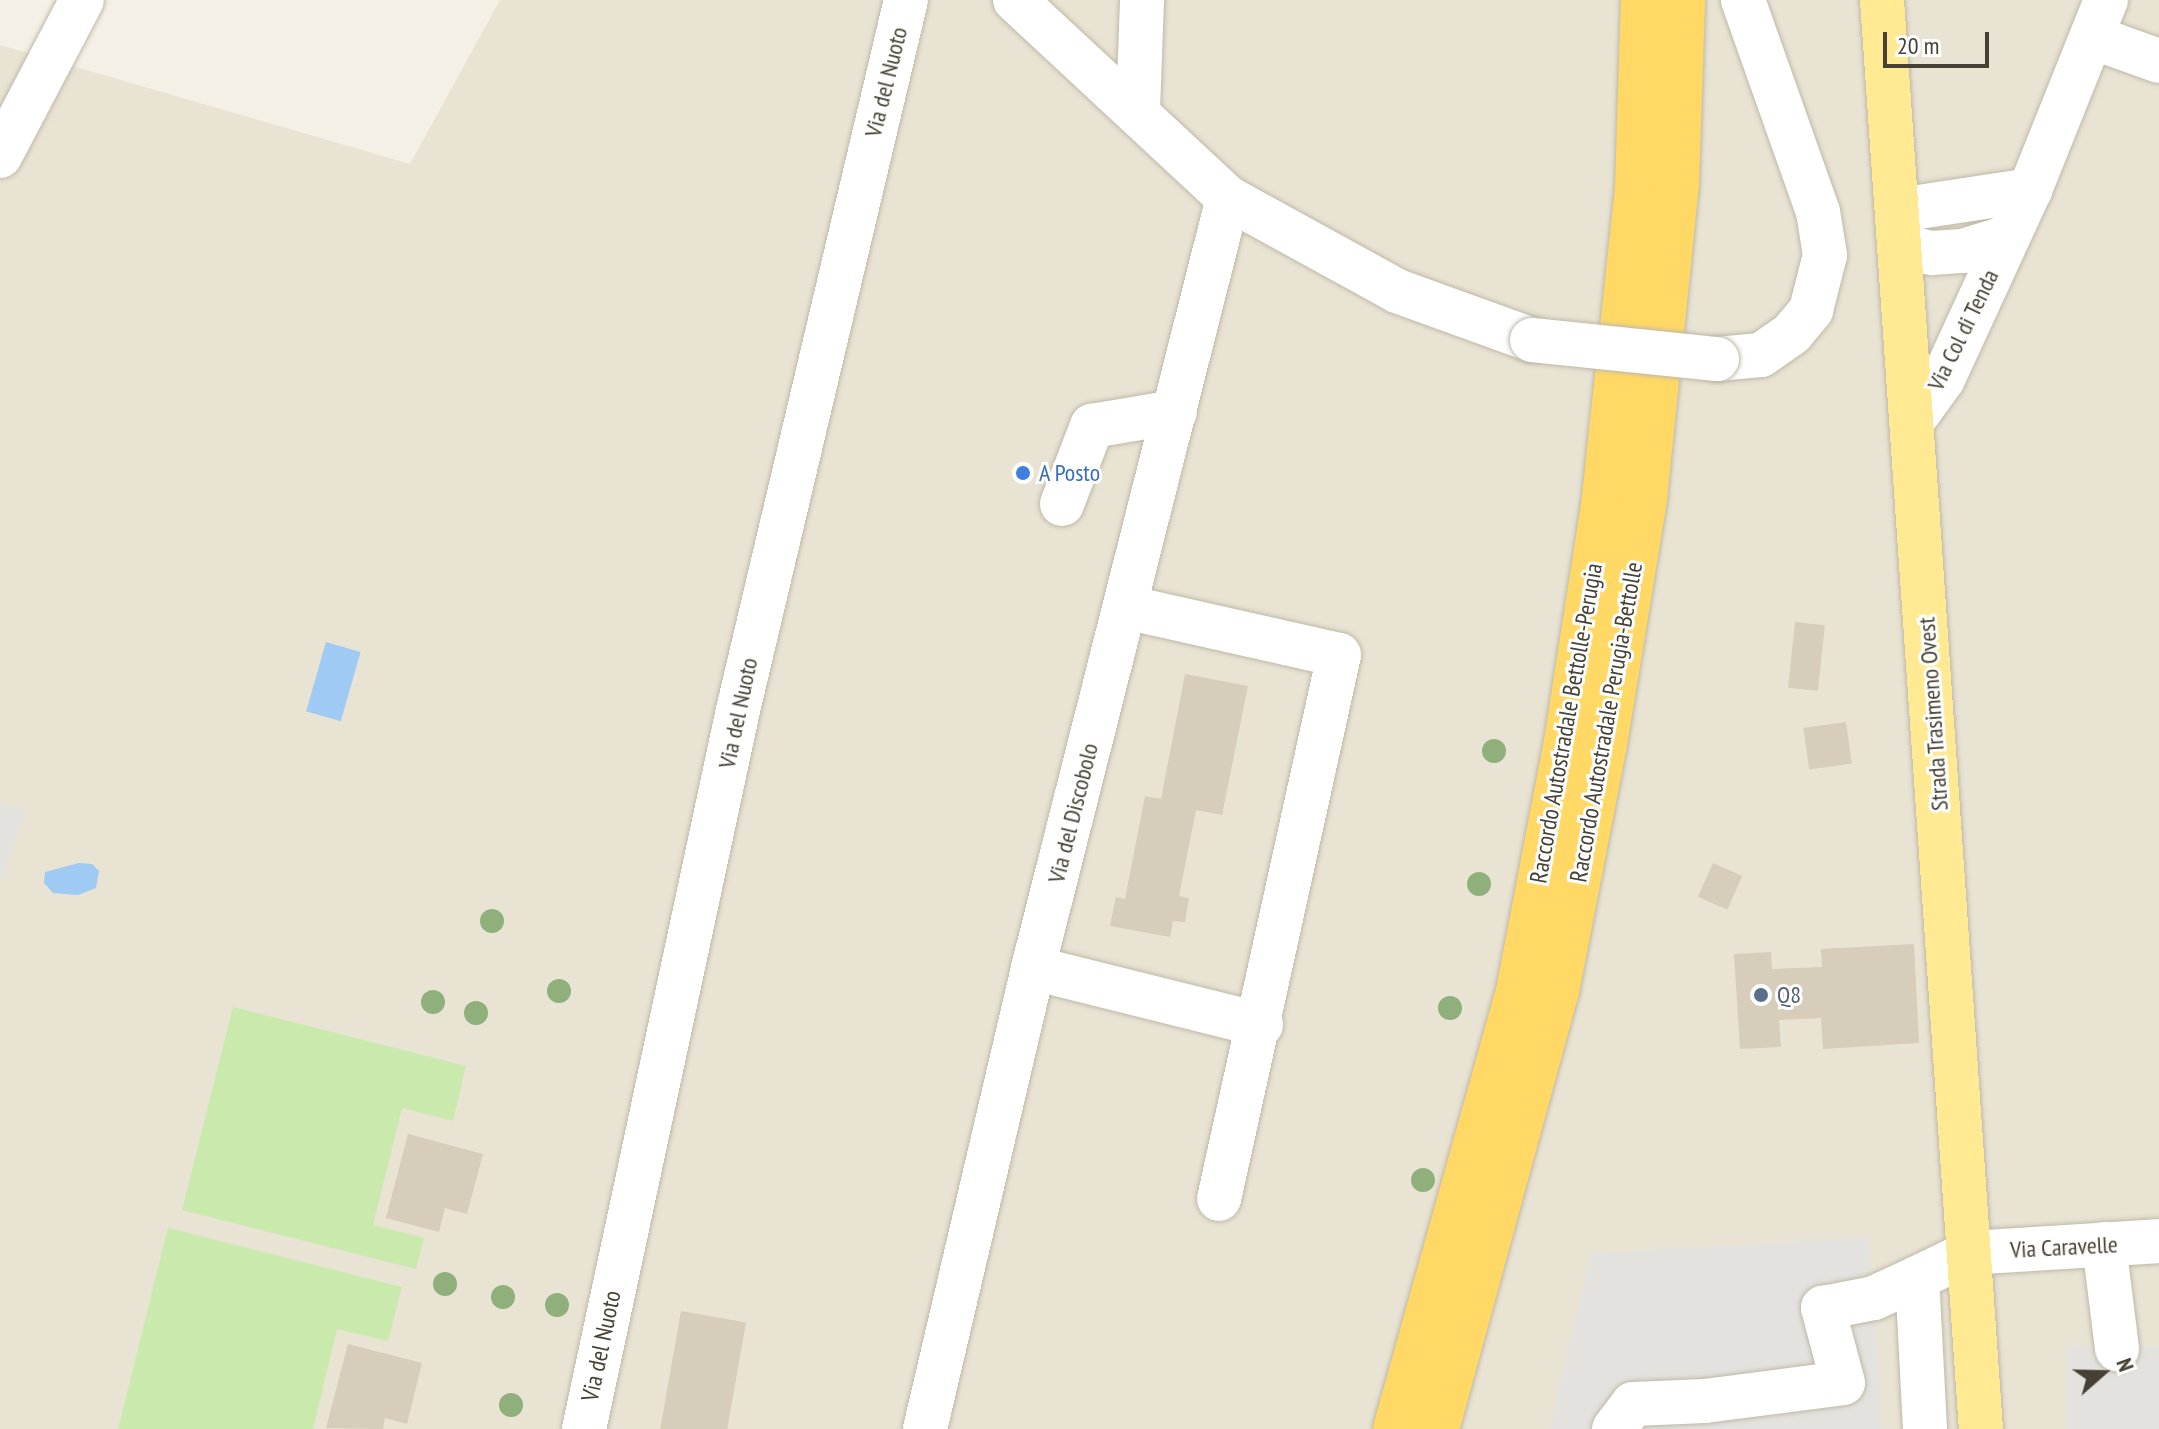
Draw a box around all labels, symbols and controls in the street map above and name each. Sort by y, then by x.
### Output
scale bar [1887,16,1993,66]
street label: Via del Nuoto [858,24,914,140]
text: 20 m [1897,30,1939,61]
street label: Via Col di Tenda [1921,264,2005,396]
place label: A Posto [1039,459,1101,487]
marker: A Posto [1014,464,1032,482]
street label: Raccordo Autostradale Perugia-Bettolle [1564,559,1648,885]
street label: Raccordo Autostradale Bettolle-Perugia [1524,560,1608,886]
street label: Strada Trasimeno Ovest [1912,616,1954,812]
street label: Via del Nuoto [712,655,764,771]
street label: Via del Discobolo [1042,740,1104,886]
place label: Q8 [1777,981,1801,1009]
marker: Q8 [1752,986,1770,1004]
street label: Via Caravelle [2009,1230,2119,1264]
street label: Via del Nuoto [575,1288,627,1404]
north arrow [2063,1333,2143,1413]
text: N [2110,1354,2141,1375]

